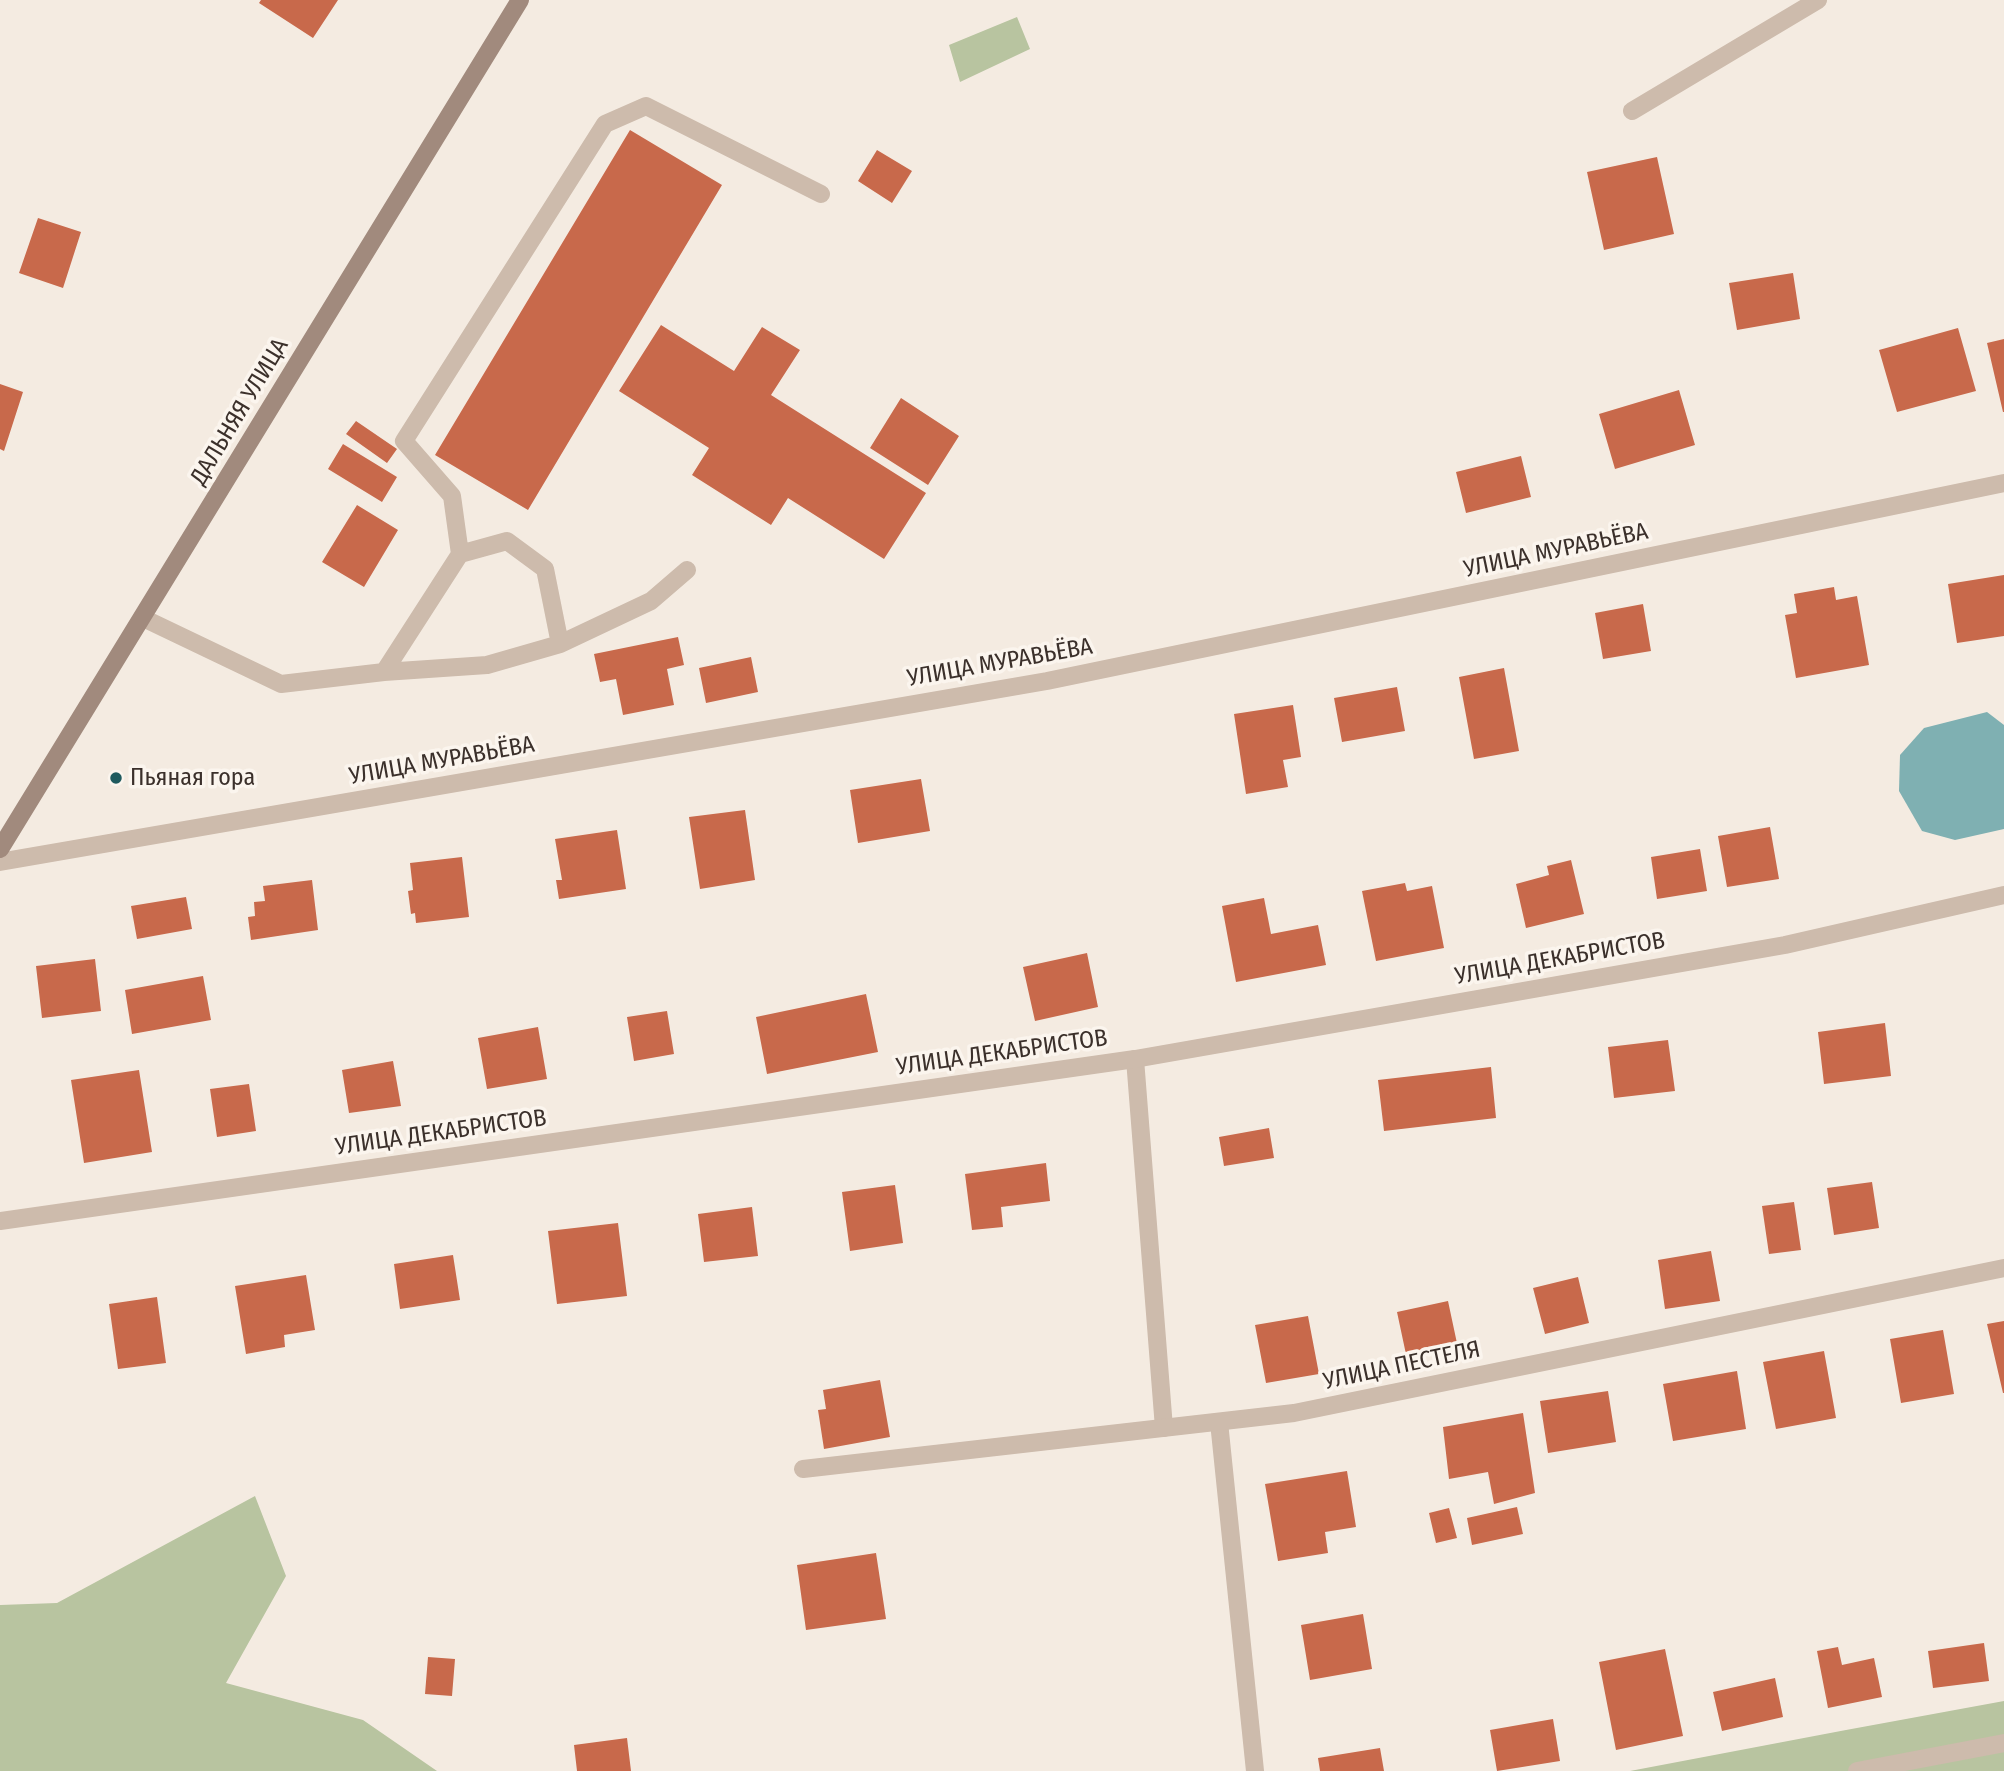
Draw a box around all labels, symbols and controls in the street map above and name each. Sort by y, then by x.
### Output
street label: ДАЛЬНЯЯ УЛИЦА [185,333,295,491]
street label: УЛИЦА МУРАВЬЁВА [1461,517,1651,585]
street label: УЛИЦА МУРАВЬЁВА [905,633,1095,693]
street label: УЛИЦА МУРАВЬЁВА [347,731,537,791]
place label: Пьяная гора [130,764,255,792]
marker: Пьяная гора [108,770,124,786]
street label: УЛИЦА ДЕКАБРИСТОВ [1453,926,1667,992]
street label: УЛИЦА ДЕКАБРИСТОВ [895,1024,1109,1082]
street label: УЛИЦА ДЕКАБРИСТОВ [334,1104,548,1162]
street label: УЛИЦА ПЕСТЕЛЯ [1321,1335,1483,1397]

